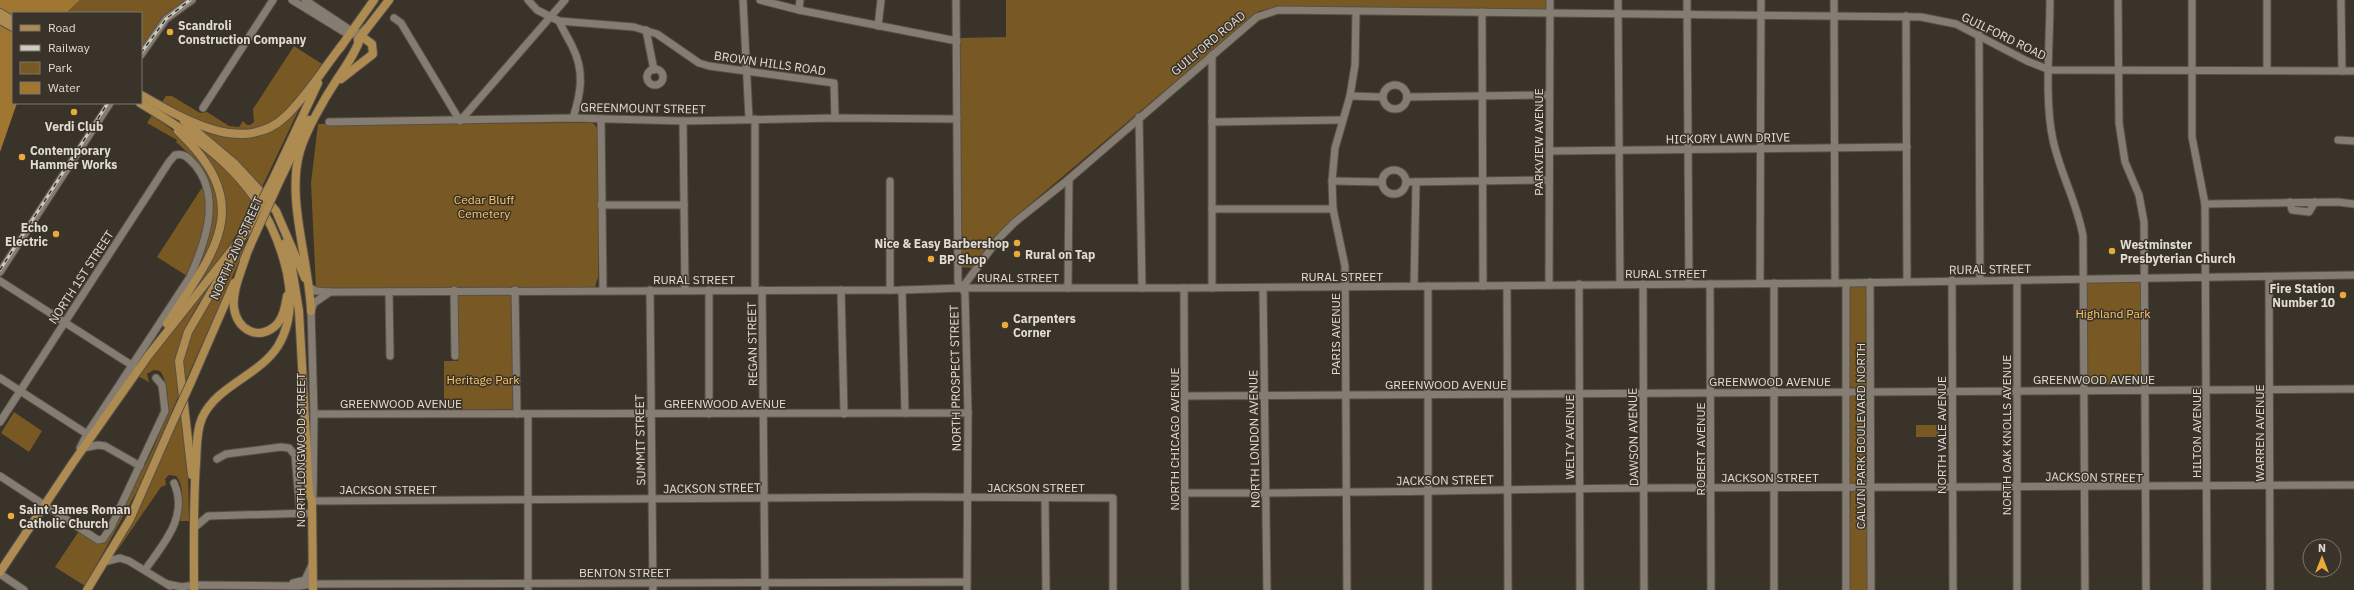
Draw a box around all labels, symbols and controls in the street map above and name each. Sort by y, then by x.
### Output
street label: GUILFORD ROAD [1168,8,1248,78]
street label: GUILFORD ROAD [1959,9,2049,63]
legend [12,12,142,104]
place label: Scandroli Construction Company [178,18,307,47]
text: Road [48,20,76,35]
marker: Scandroli Construction Company [165,27,175,37]
text: Railway [48,40,90,55]
street label: BROWN HILLS ROAD [713,48,827,78]
text: Park [48,60,73,75]
text: Water [48,80,81,95]
street label: PARKVIEW AVENUE [1531,88,1546,196]
street label: GREENMOUNT STREET [580,99,706,117]
marker: Verdi Club [69,107,79,117]
place label: Verdi Club [45,119,103,134]
street label: HICKORY LAWN DRIVE [1666,129,1790,147]
place label: Contemporary Hammer Works [30,143,117,172]
marker: Contemporary Hammer Works [17,152,27,162]
park label: Cedar Bluff Cemetery [454,192,514,221]
street label: NORTH 2ND STREET [207,194,266,302]
place label: Echo Electric [5,220,48,249]
street label: NORTH 1ST STREET [45,227,117,327]
marker: Echo Electric [51,229,61,239]
place label: Nice & Easy Barbershop [875,236,1009,251]
place label: Westminster Presbyterian Church [2120,237,2236,266]
marker: Nice & Easy Barbershop [1012,238,1022,248]
marker: Westminster Presbyterian Church [2107,246,2117,256]
place label: Rural on Tap [1025,247,1095,262]
marker: Rural on Tap [1012,249,1022,259]
place label: BP Shop [939,252,986,267]
marker: BP Shop [926,254,936,264]
street label: RURAL STREET [1949,261,2031,277]
street label: RURAL STREET [1625,266,1707,281]
street label: RURAL STREET [1301,269,1383,284]
street label: RURAL STREET [977,270,1059,285]
street label: RURAL STREET [653,272,735,287]
place label: Fire Station Number 10 [2269,281,2335,310]
marker: Fire Station Number 10 [2338,290,2348,300]
street label: PARIS AVENUE [1328,293,1343,375]
street label: REGAN STREET [744,302,760,386]
street label: NORTH PROSPECT STREET [946,305,964,451]
park label: Highland Park [2075,306,2151,321]
place label: Carpenters Corner [1013,311,1076,340]
marker: Carpenters Corner [1000,320,1010,330]
street label: CALVIN PARK BOULEVARD NORTH [1853,343,1868,529]
street label: NORTH OAK KNOLLS AVENUE [1999,355,2014,515]
street label: NORTH CHICAGO AVENUE [1167,367,1182,511]
street label: NORTH LONDON AVENUE [1245,370,1263,508]
park label: Heritage Park [446,372,520,387]
street label: GREENWOOD AVENUE [2033,372,2155,387]
street label: NORTH LONGWOOD STREET [293,373,308,527]
street label: GREENWOOD AVENUE [1709,374,1831,389]
street label: NORTH VALE AVENUE [1934,376,1949,494]
street label: GREENWOOD AVENUE [1385,377,1507,392]
street label: WARREN AVENUE [2252,384,2267,482]
street label: DAWSON AVENUE [1625,388,1641,486]
street label: HILTON AVENUE [2189,388,2204,478]
street label: SUMMIT STREET [632,394,648,486]
street label: WELTY AVENUE [1562,395,1577,479]
street label: GREENWOOD AVENUE [340,396,462,411]
street label: GREENWOOD AVENUE [664,396,786,411]
street label: ROBERT AVENUE [1693,402,1708,496]
street label: JACKSON STREET [2045,469,2143,485]
street label: JACKSON STREET [1721,470,1819,485]
street label: JACKSON STREET [1396,472,1494,488]
street label: JACKSON STREET [663,480,761,496]
street label: JACKSON STREET [987,480,1085,495]
street label: JACKSON STREET [339,482,437,497]
place label: Saint James Roman Catholic Church [19,502,131,531]
marker: Saint James Roman Catholic Church [6,511,16,521]
north arrow [2302,538,2342,578]
text: N [2318,541,2326,555]
street label: BENTON STREET [579,565,671,580]

